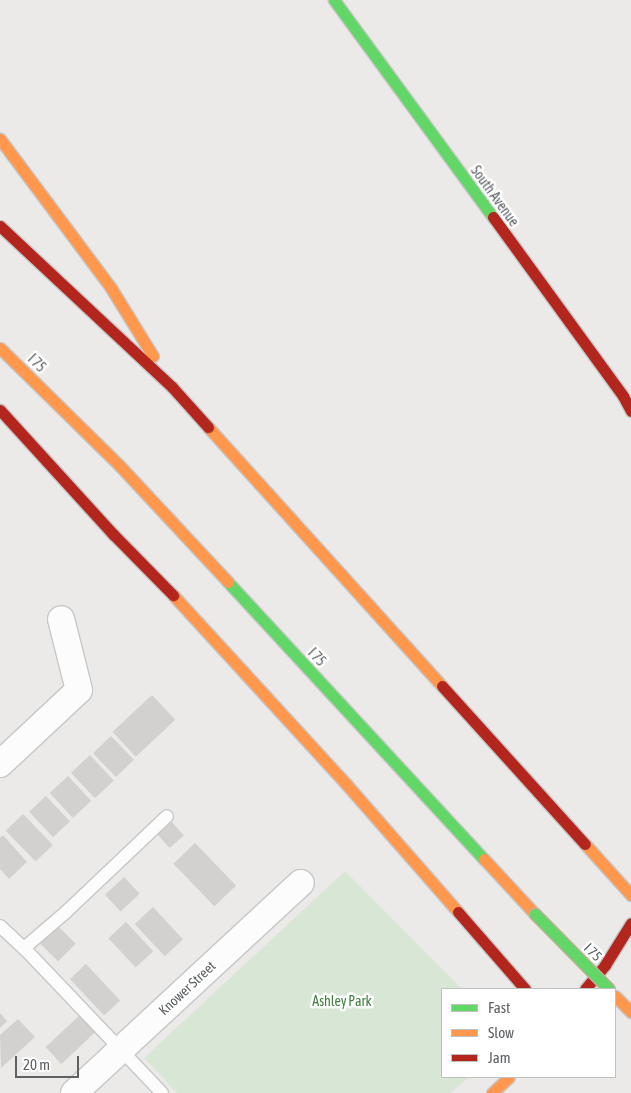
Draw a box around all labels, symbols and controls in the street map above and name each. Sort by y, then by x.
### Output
street label: South Avenue [467,162,523,230]
street label: I 75 [24,350,50,376]
street label: I 75 [304,644,330,670]
street label: I 75 [580,939,606,965]
street label: Knower Street [155,957,219,1019]
legend [441,988,616,1078]
park label: Ashley Park [312,993,372,1009]
text: Fast [488,999,510,1016]
text: Slow [488,1024,514,1041]
scale bar [18,1046,81,1078]
text: Jam [488,1049,511,1066]
text: 20 m [23,1056,50,1073]

